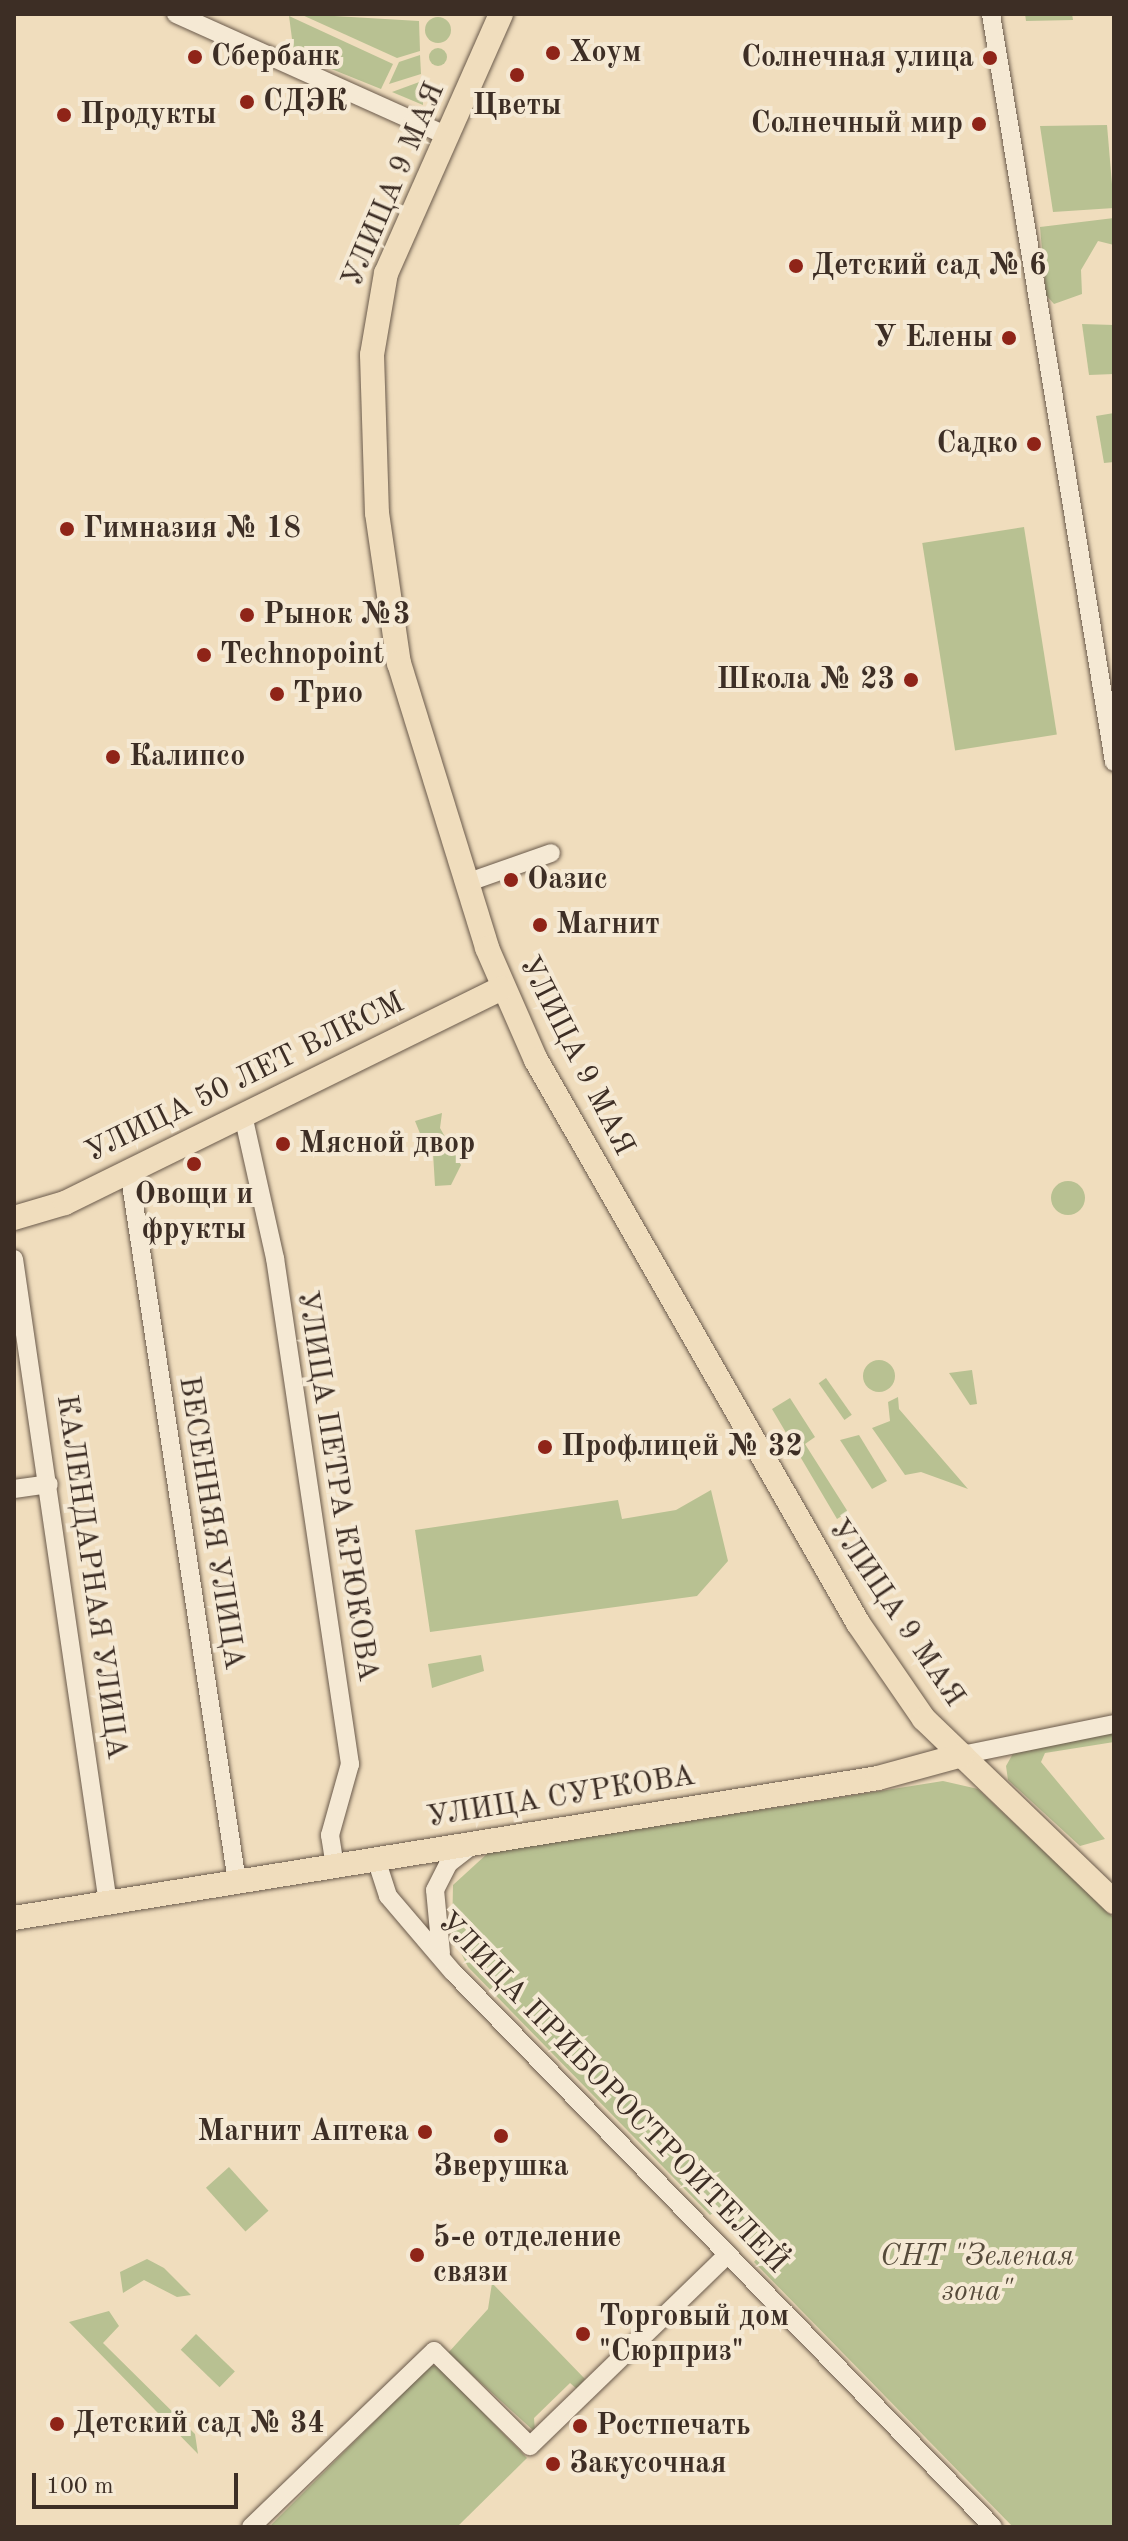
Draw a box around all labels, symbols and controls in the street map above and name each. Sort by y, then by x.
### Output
place label: Хоум [569,35,642,71]
place label: Сбербанк [211,39,340,75]
place label: Солнечная улица [741,40,974,76]
marker: Хоум [544,44,562,62]
marker: Сбербанк [186,48,204,66]
marker: Солнечная улица [981,49,999,67]
marker: Цветы [508,66,526,84]
street label: УЛИЦА 9 МАЯ [335,77,453,293]
place label: СДЭК [263,84,347,120]
place label: Цветы [472,88,562,124]
marker: СДЭК [238,93,256,111]
place label: Продукты [80,97,217,133]
marker: Продукты [55,106,73,124]
place label: Солнечный мир [751,106,963,142]
marker: Солнечный мир [970,115,988,133]
place label: Детский сад № 6 [812,248,1046,284]
marker: Детский сад № 6 [787,257,805,275]
place label: У Елены [873,320,993,356]
marker: У Елены [1000,329,1018,347]
place label: Садко [937,426,1018,462]
marker: Садко [1025,435,1043,453]
place label: Гимназия № 18 [83,511,301,547]
marker: Гимназия № 18 [58,520,76,538]
place label: Рынок №3 [263,597,410,633]
marker: Рынок №3 [238,606,256,624]
place label: Technopoint [220,637,384,673]
marker: Technopoint [195,646,213,664]
place label: Школа № 23 [716,662,895,698]
marker: Школа № 23 [902,671,920,689]
place label: Трио [293,676,363,712]
marker: Трио [268,685,286,703]
place label: Калипсо [129,739,245,775]
marker: Калипсо [104,748,122,766]
place label: Оазис [527,862,608,898]
marker: Оазис [502,871,520,889]
place label: Магнит [556,907,660,943]
marker: Магнит [531,916,549,934]
street label: УЛИЦА 9 МАЯ [510,950,642,1162]
street label: УЛИЦА 50 ЛЕТ ВЛКСМ [80,985,410,1171]
place label: Мясной двор [299,1126,475,1162]
marker: Мясной двор [274,1135,292,1153]
marker: Овощи и фрукты [185,1155,203,1173]
place label: Овощи и фрукты [135,1177,253,1248]
street label: УЛИЦА ПЕТРА КРЮКОВА [288,1288,386,1684]
street label: ВЕСЕННЯЯ УЛИЦА [170,1374,252,1672]
street label: КАЛЕНДАРНАЯ УЛИЦА [48,1392,134,1762]
place label: Профлицей № 32 [561,1429,803,1465]
marker: Профлицей № 32 [536,1438,554,1456]
street label: УЛИЦА 9 МАЯ [820,1512,972,1714]
street label: УЛИЦА СУРКОВА [424,1758,698,1836]
street label: УЛИЦА ПРИБОРОСТРОИТЕЛЕЙ [429,1905,795,2281]
place label: Магнит Аптека [197,2114,409,2150]
marker: Магнит Аптека [416,2123,434,2141]
marker: Зверушка [492,2127,510,2145]
place label: Зверушка [433,2149,569,2185]
place label: 5-е отделение связи [433,2220,622,2290]
park label: СНТ "Зеленая зона" [880,2239,1074,2310]
marker: 5-е отделение связи [408,2246,426,2264]
place label: Торговый дом "Сюрприз" [599,2299,789,2370]
marker: Торговый дом "Сюрприз" [574,2325,592,2343]
place label: Детский сад № 34 [73,2406,325,2442]
place label: Ростпечать [596,2408,751,2444]
marker: Детский сад № 34 [48,2415,66,2433]
marker: Ростпечать [571,2417,589,2435]
place label: Закусочная [569,2446,727,2482]
marker: Закусочная [544,2455,562,2473]
scale bar [36,2457,242,2507]
text: 100 m [46,2475,114,2499]

